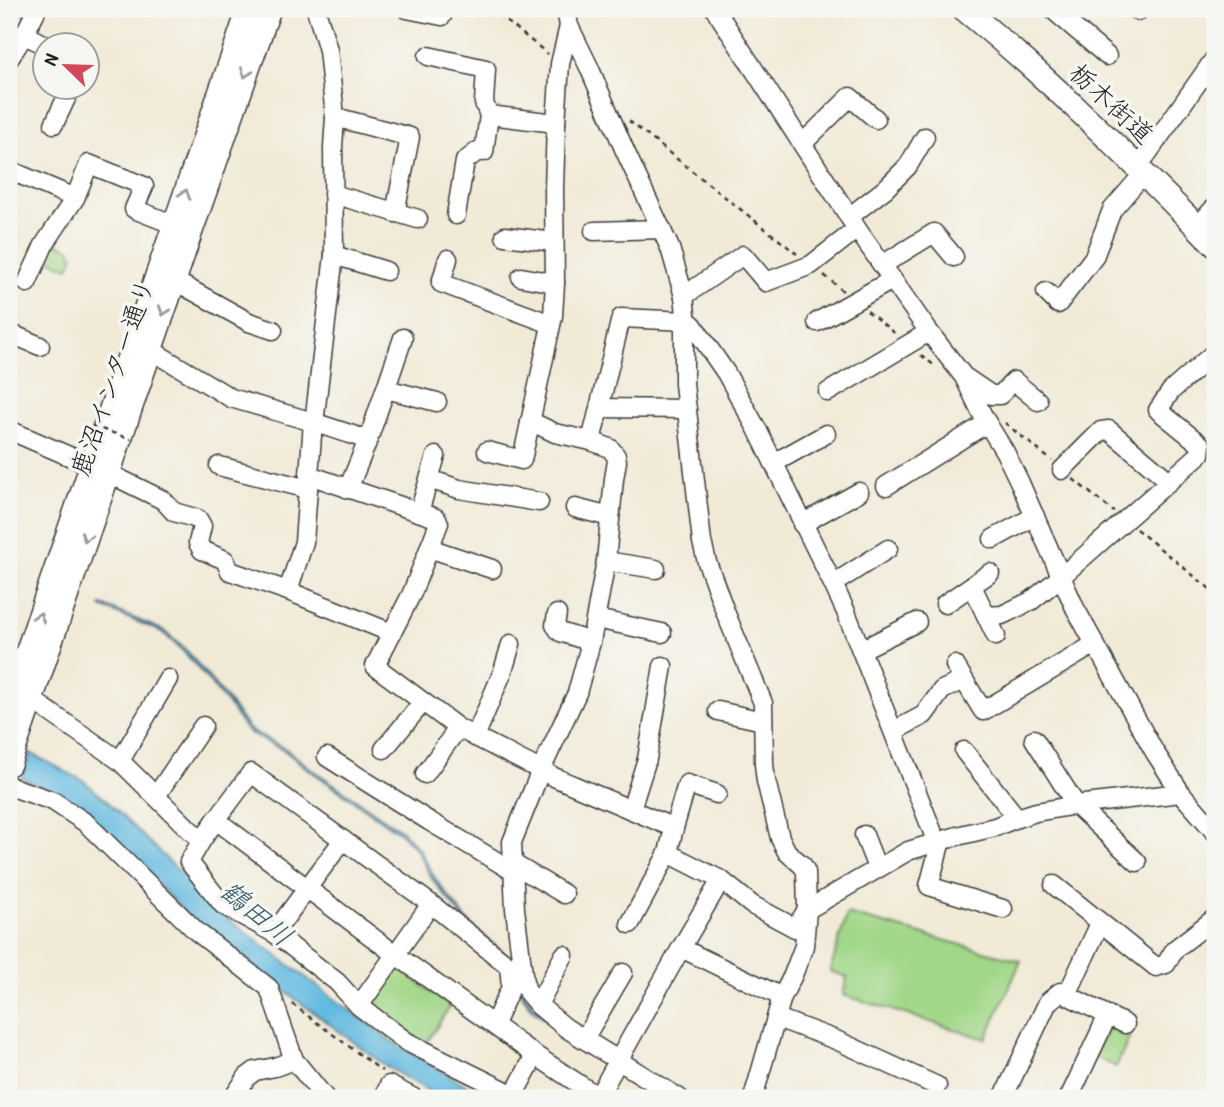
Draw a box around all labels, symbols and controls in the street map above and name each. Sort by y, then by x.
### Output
north arrow [32,32,102,102]
text: N [36,50,64,69]
street label: 栃木街道 [1062,55,1162,151]
one-way arrow [240,67,254,79]
one-way arrow [177,188,191,200]
street label: 鹿沼インター通り [62,273,162,481]
one-way arrow [158,305,172,317]
one-way arrow [80,531,94,543]
one-way arrow [31,612,45,624]
water label: 鶴田川 [213,871,301,955]

